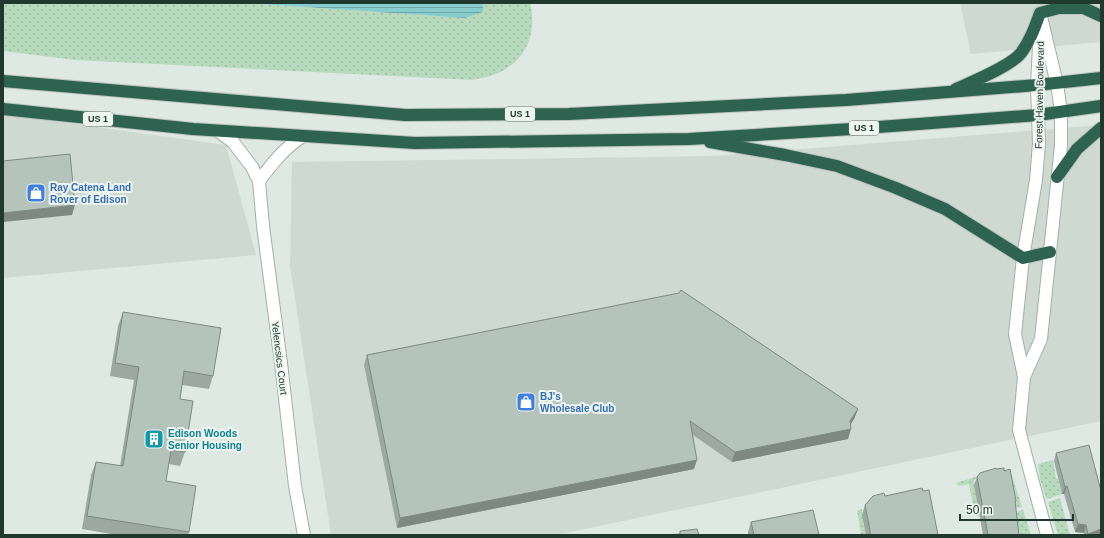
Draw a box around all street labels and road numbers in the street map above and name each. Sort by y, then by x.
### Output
street label: Forest Haven Boulevard [1033,41,1046,149]
road number: US 1 [505,107,535,121]
road number: US 1 [83,112,113,126]
road number: US 1 [849,121,879,135]
street label: Yelencsics Court [270,321,290,396]

